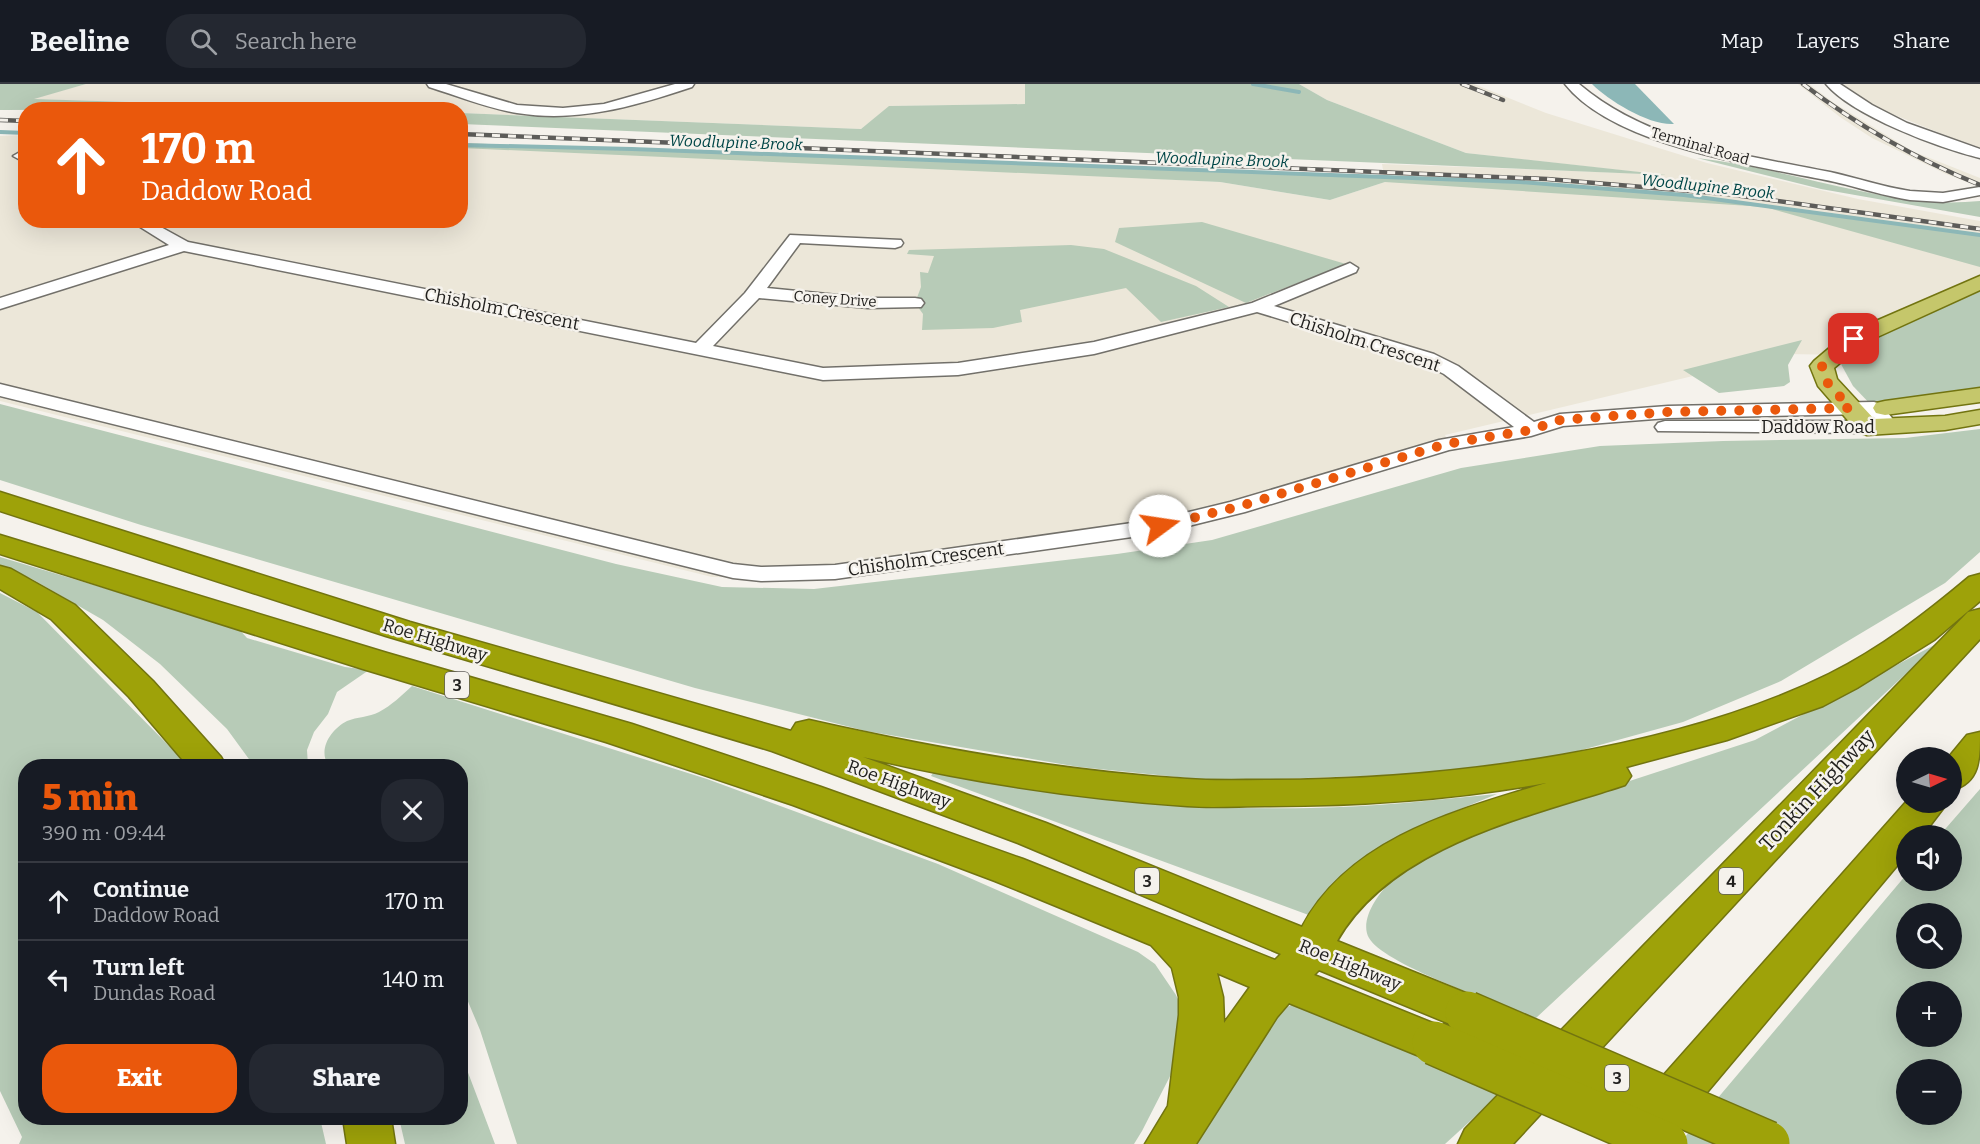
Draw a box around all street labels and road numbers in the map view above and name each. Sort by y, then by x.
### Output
street label: Terminal Road [1649,123,1751,169]
street label: Chisholm Crescent [423,283,582,335]
street label: Coney Drive [793,287,877,311]
street label: Chisholm Crescent [1287,307,1444,377]
street label: Daddow Road [1761,416,1875,438]
street label: Chisholm Crescent [846,537,1006,581]
street label: Roe Highway [380,614,490,667]
road number: 3 [445,672,469,698]
street label: Tonkin Highway [1754,723,1881,856]
street label: Roe Highway [844,755,954,813]
road number: 3 [1135,868,1159,894]
road number: 4 [1719,868,1743,894]
street label: Roe Highway [1296,934,1405,996]
road number: 3 [1605,1065,1629,1091]

